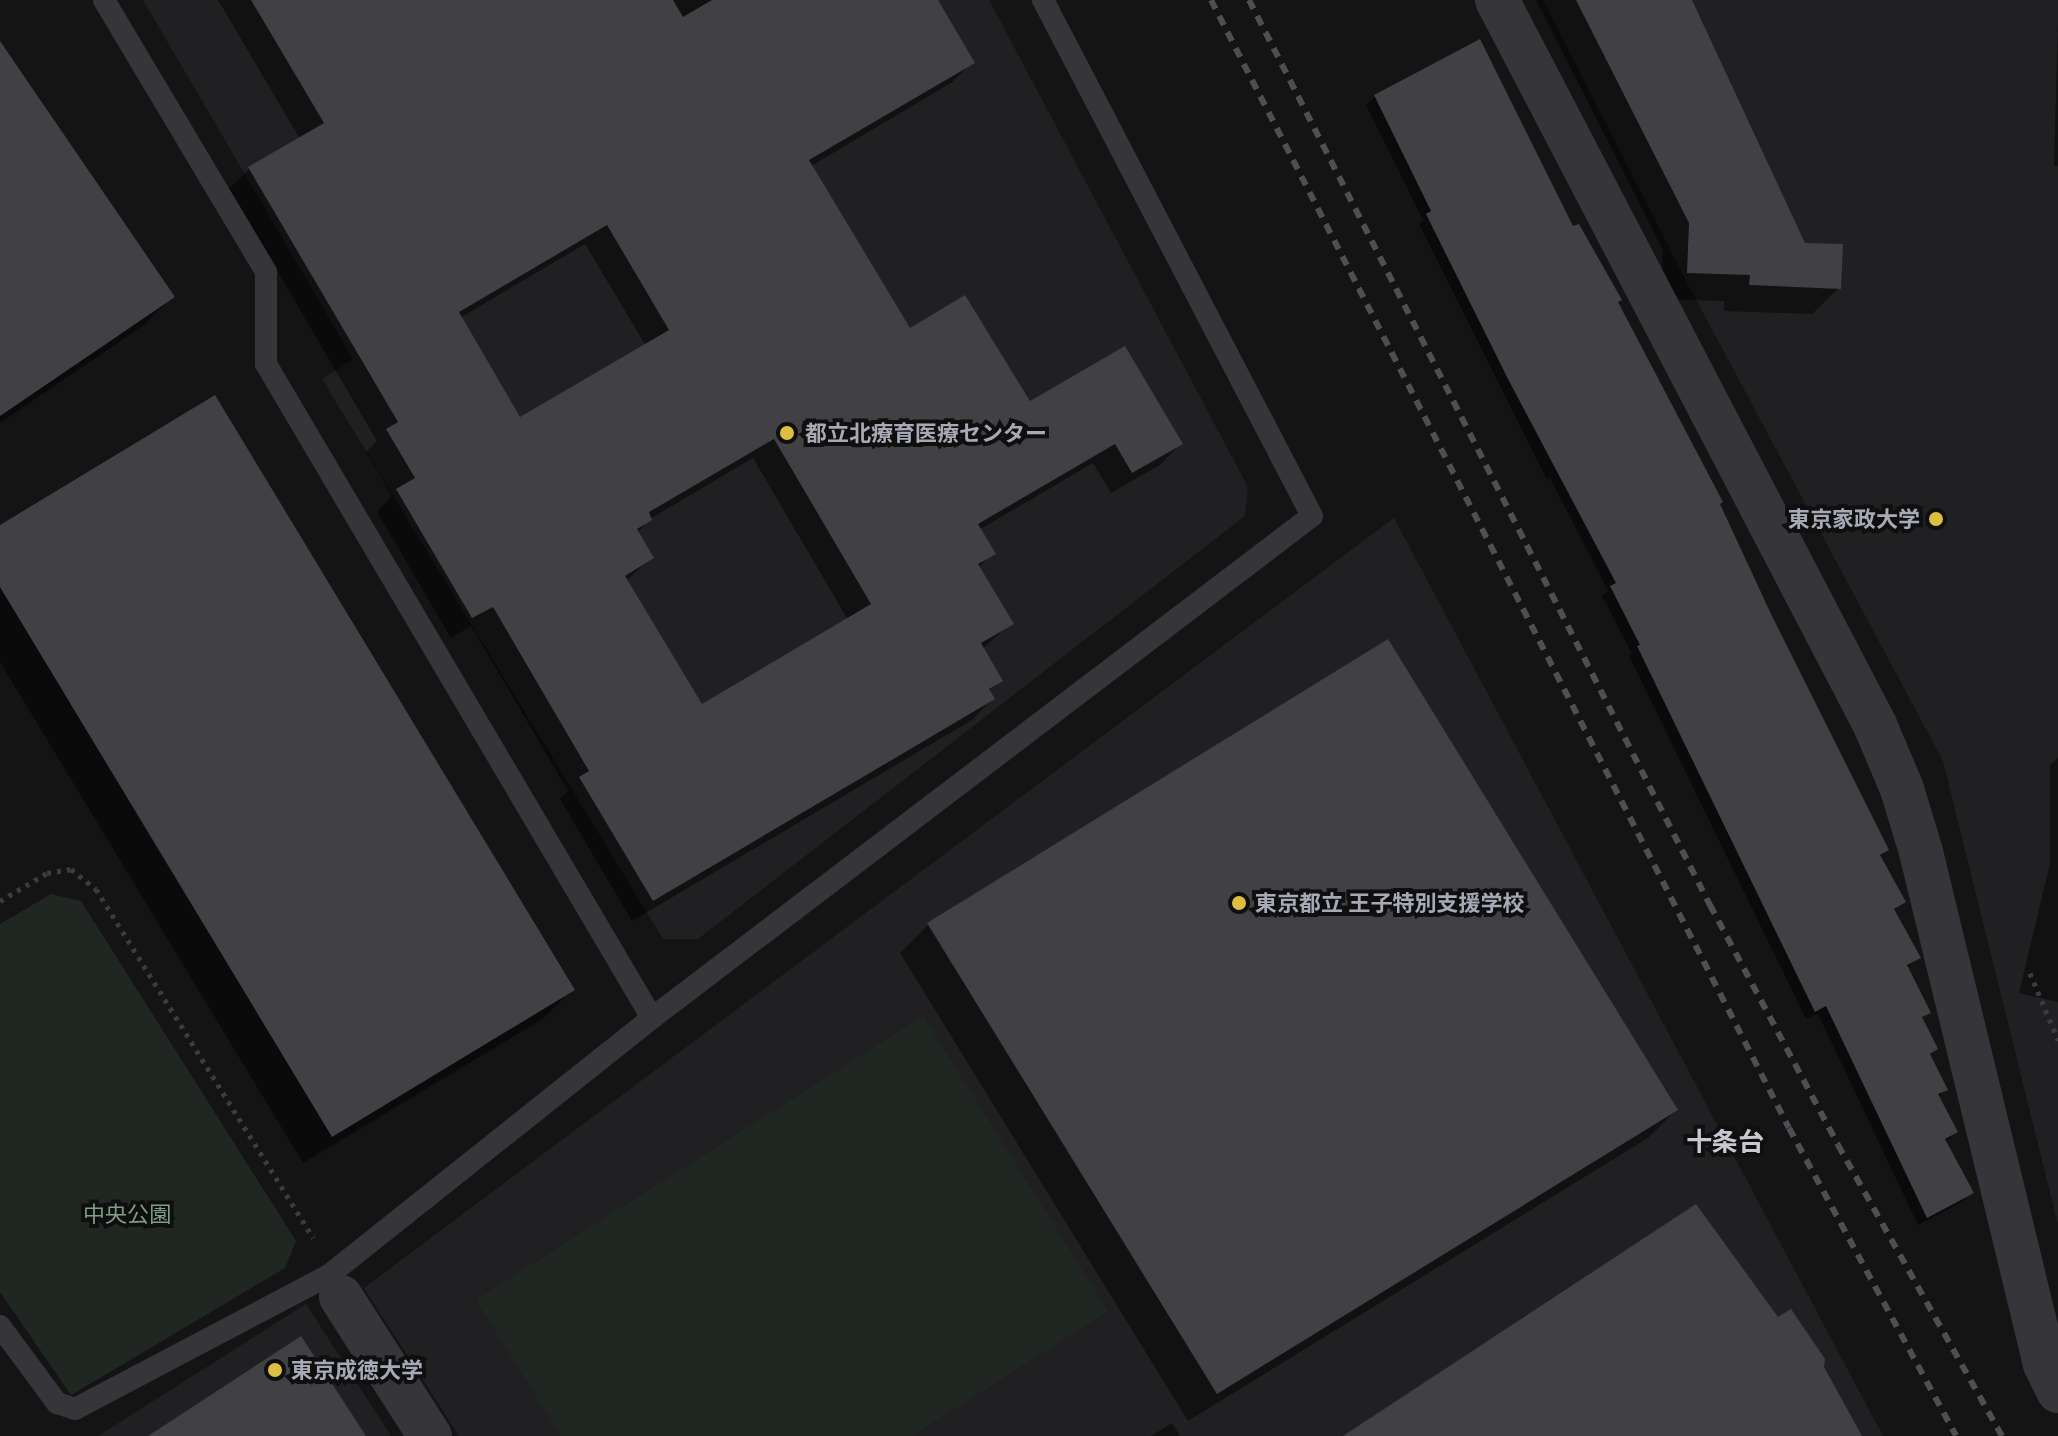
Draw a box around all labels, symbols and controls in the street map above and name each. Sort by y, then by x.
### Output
place label: 都立北療育医療センター [805,420,1047,446]
marker: 都立北療育医療センター [776,422,798,444]
place label: 東京家政大学 [1788,506,1920,532]
marker: 東京家政大学 [1927,510,1945,528]
place label: 東京都立 王子特別支援学校 [1255,890,1524,916]
marker: 東京都立 王子特別支援学校 [1230,894,1248,912]
district label: 十条台 [1686,1126,1764,1158]
park label: 中央公園 [83,1201,171,1227]
place label: 東京成徳大学 [291,1357,423,1383]
marker: 東京成徳大学 [266,1361,284,1379]

